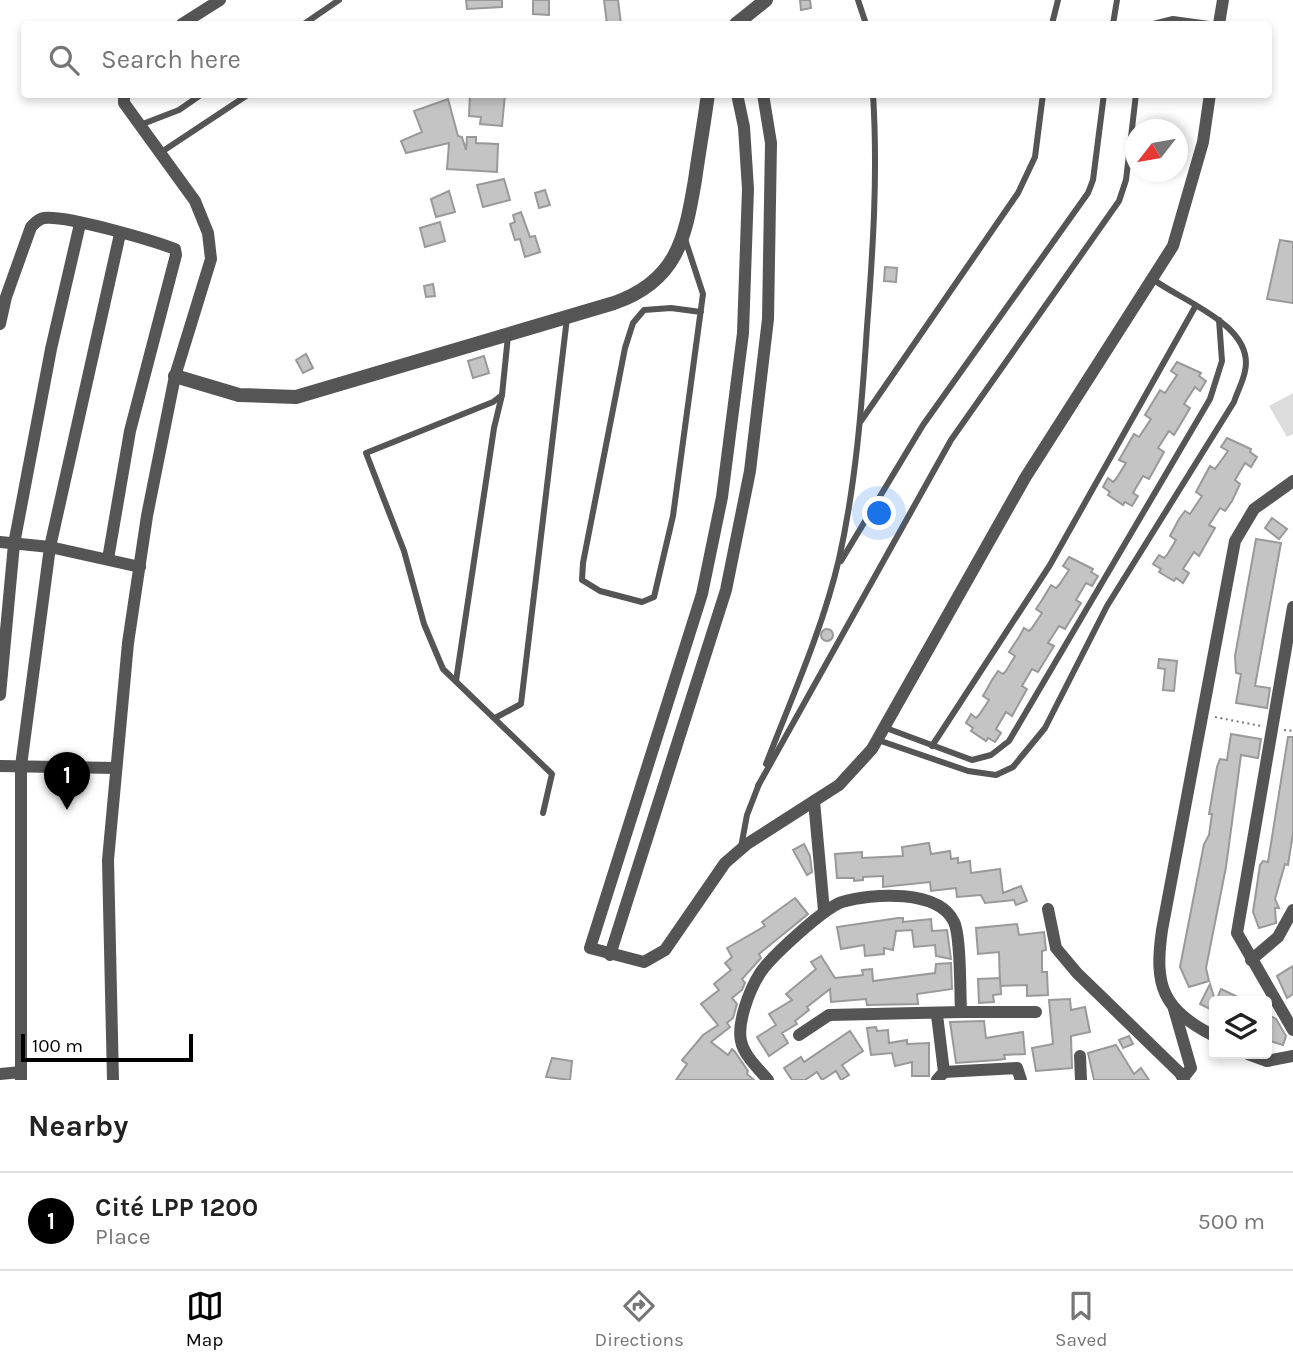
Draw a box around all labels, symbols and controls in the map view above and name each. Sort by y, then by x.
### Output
search box [21,21,1272,98]
icon: search [45,41,83,79]
text: Search here [101,44,241,75]
north arrow [1125,119,1188,182]
your location [862,496,896,530]
pin: 1 [44,752,90,810]
map controls [1209,996,1272,1059]
button: layers [1209,996,1272,1059]
scale bar [21,1031,192,1063]
text: 100 m [32,1035,83,1057]
text: Nearby [28,1108,128,1144]
text: Cité LPP 1200 [95,1192,258,1223]
text: 1 [47,1208,55,1235]
text: 500 m [1198,1208,1265,1235]
text: Place [95,1223,151,1250]
tab: Map [186,1287,224,1351]
tab: Directions [595,1287,684,1351]
tab: Saved [1055,1287,1107,1351]

